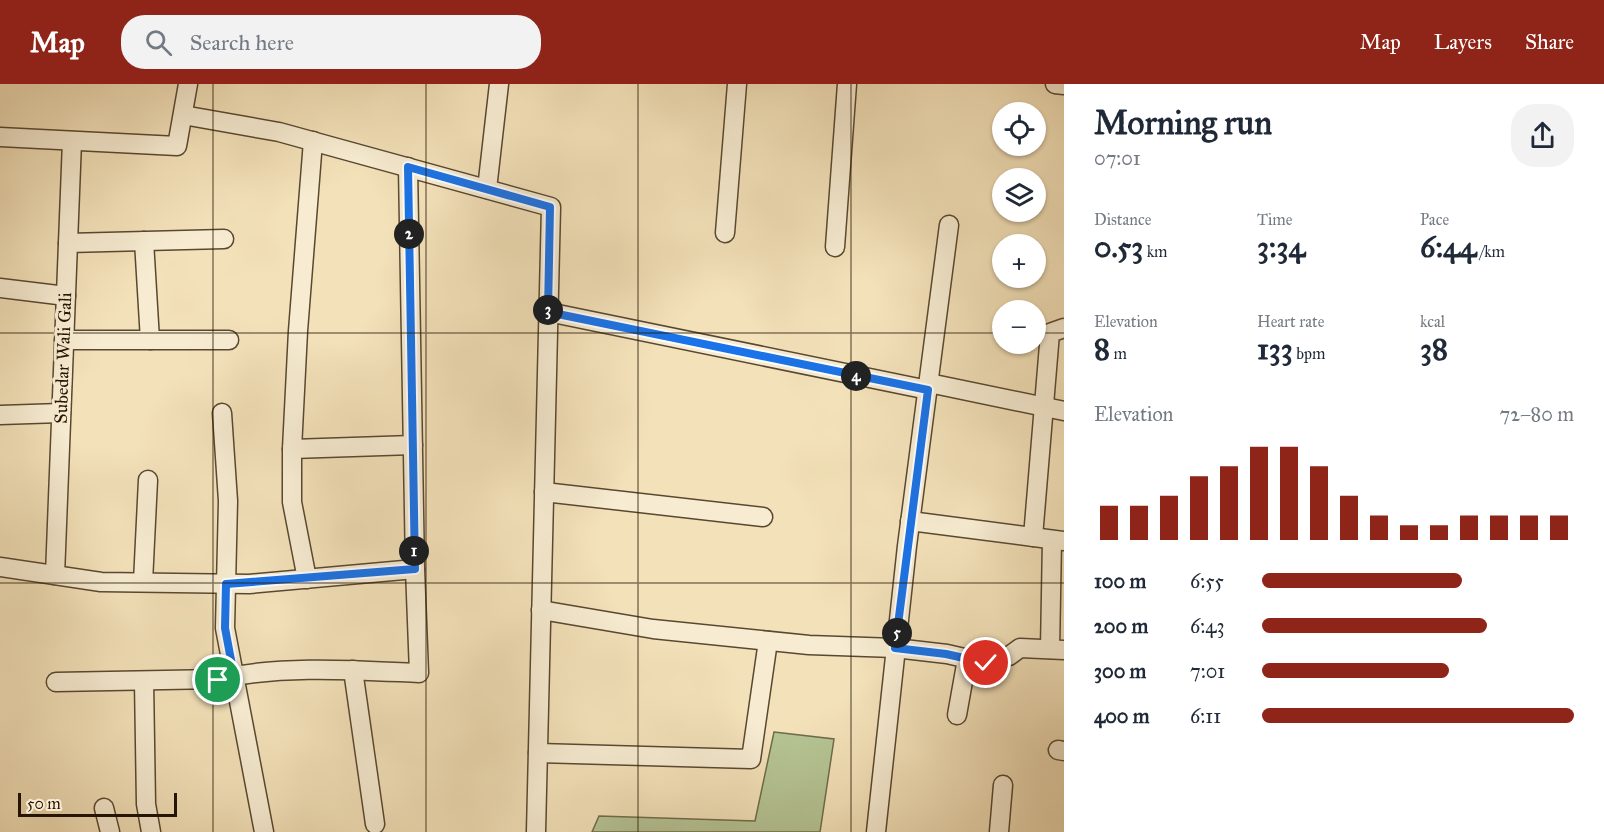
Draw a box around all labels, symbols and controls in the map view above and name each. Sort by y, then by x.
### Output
search box [121,15,541,69]
text: Map [30,25,85,60]
icon: search [142,26,175,59]
text: Search here [190,29,294,56]
text: Map [1360,29,1401,55]
text: Layers [1434,29,1492,55]
text: Share [1525,29,1574,55]
map controls [992,102,1046,354]
button: locate [992,102,1046,156]
text: Morning run [1094,103,1272,143]
button: share [1511,104,1574,167]
text: 07:01 [1094,146,1141,170]
button: layers [992,168,1046,222]
text: Distance [1094,210,1151,229]
text: Time [1257,210,1292,229]
text: Pace [1420,210,1449,229]
pin: 2 [394,219,424,249]
text: 2 [405,224,413,243]
text: 0.53 [1094,229,1143,265]
text: 3:34 [1257,229,1305,265]
text: 6:44 [1420,229,1476,265]
button: + [992,234,1046,288]
text: km [1143,242,1168,261]
text: /km [1476,242,1505,261]
street label: Subedar Wali Gali [50,292,76,424]
pin: 3 [533,295,563,325]
text: 3 [545,300,551,319]
button: − [992,300,1046,354]
text: Elevation [1094,312,1158,331]
text: Heart rate [1257,312,1324,331]
text: kcal [1420,312,1445,331]
text: 8 [1094,331,1110,367]
text: 133 [1257,331,1293,367]
text: 38 [1420,331,1448,367]
text: m [1110,344,1127,363]
text: bpm [1293,344,1325,363]
pin: 4 [841,361,871,391]
text: 4 [852,366,860,385]
text: Elevation [1094,402,1173,426]
text: 72–80 m [1500,402,1574,426]
pin: 1 [399,536,429,566]
text: 1 [411,541,417,560]
text: 100 m [1094,569,1146,593]
text: 6:55 [1190,569,1224,593]
text: 200 m [1094,614,1148,638]
text: 6:43 [1190,614,1224,638]
pin: 5 [882,618,912,648]
text: 5 [893,623,901,642]
pin [960,637,1011,688]
icon: check [969,646,1002,679]
pin [192,654,243,705]
text: 300 m [1094,659,1146,683]
text: 7:01 [1190,659,1225,683]
icon: arrive [201,663,234,696]
text: 400 m [1094,704,1150,728]
text: 6:11 [1190,704,1221,728]
scale bar [18,790,177,818]
text: 50 m [27,794,61,813]

